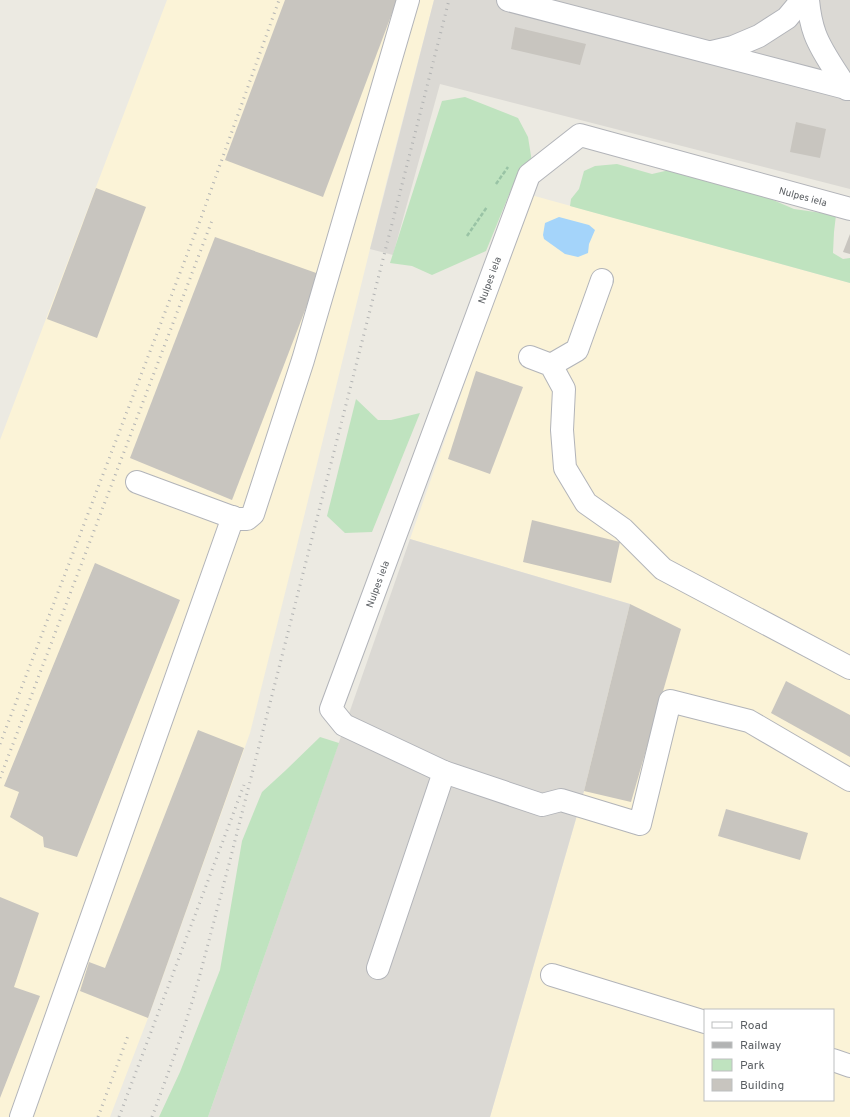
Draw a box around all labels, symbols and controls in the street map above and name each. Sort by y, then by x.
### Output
street label: Nulpes iela [777,185,828,210]
street label: Nulpes iela [476,255,505,306]
street label: Nulpes iela [364,559,393,610]
legend [704,1009,834,1101]
text: Road [740,1018,768,1034]
text: Railway [740,1038,781,1054]
text: Park [740,1058,765,1074]
text: Building [740,1078,784,1094]

